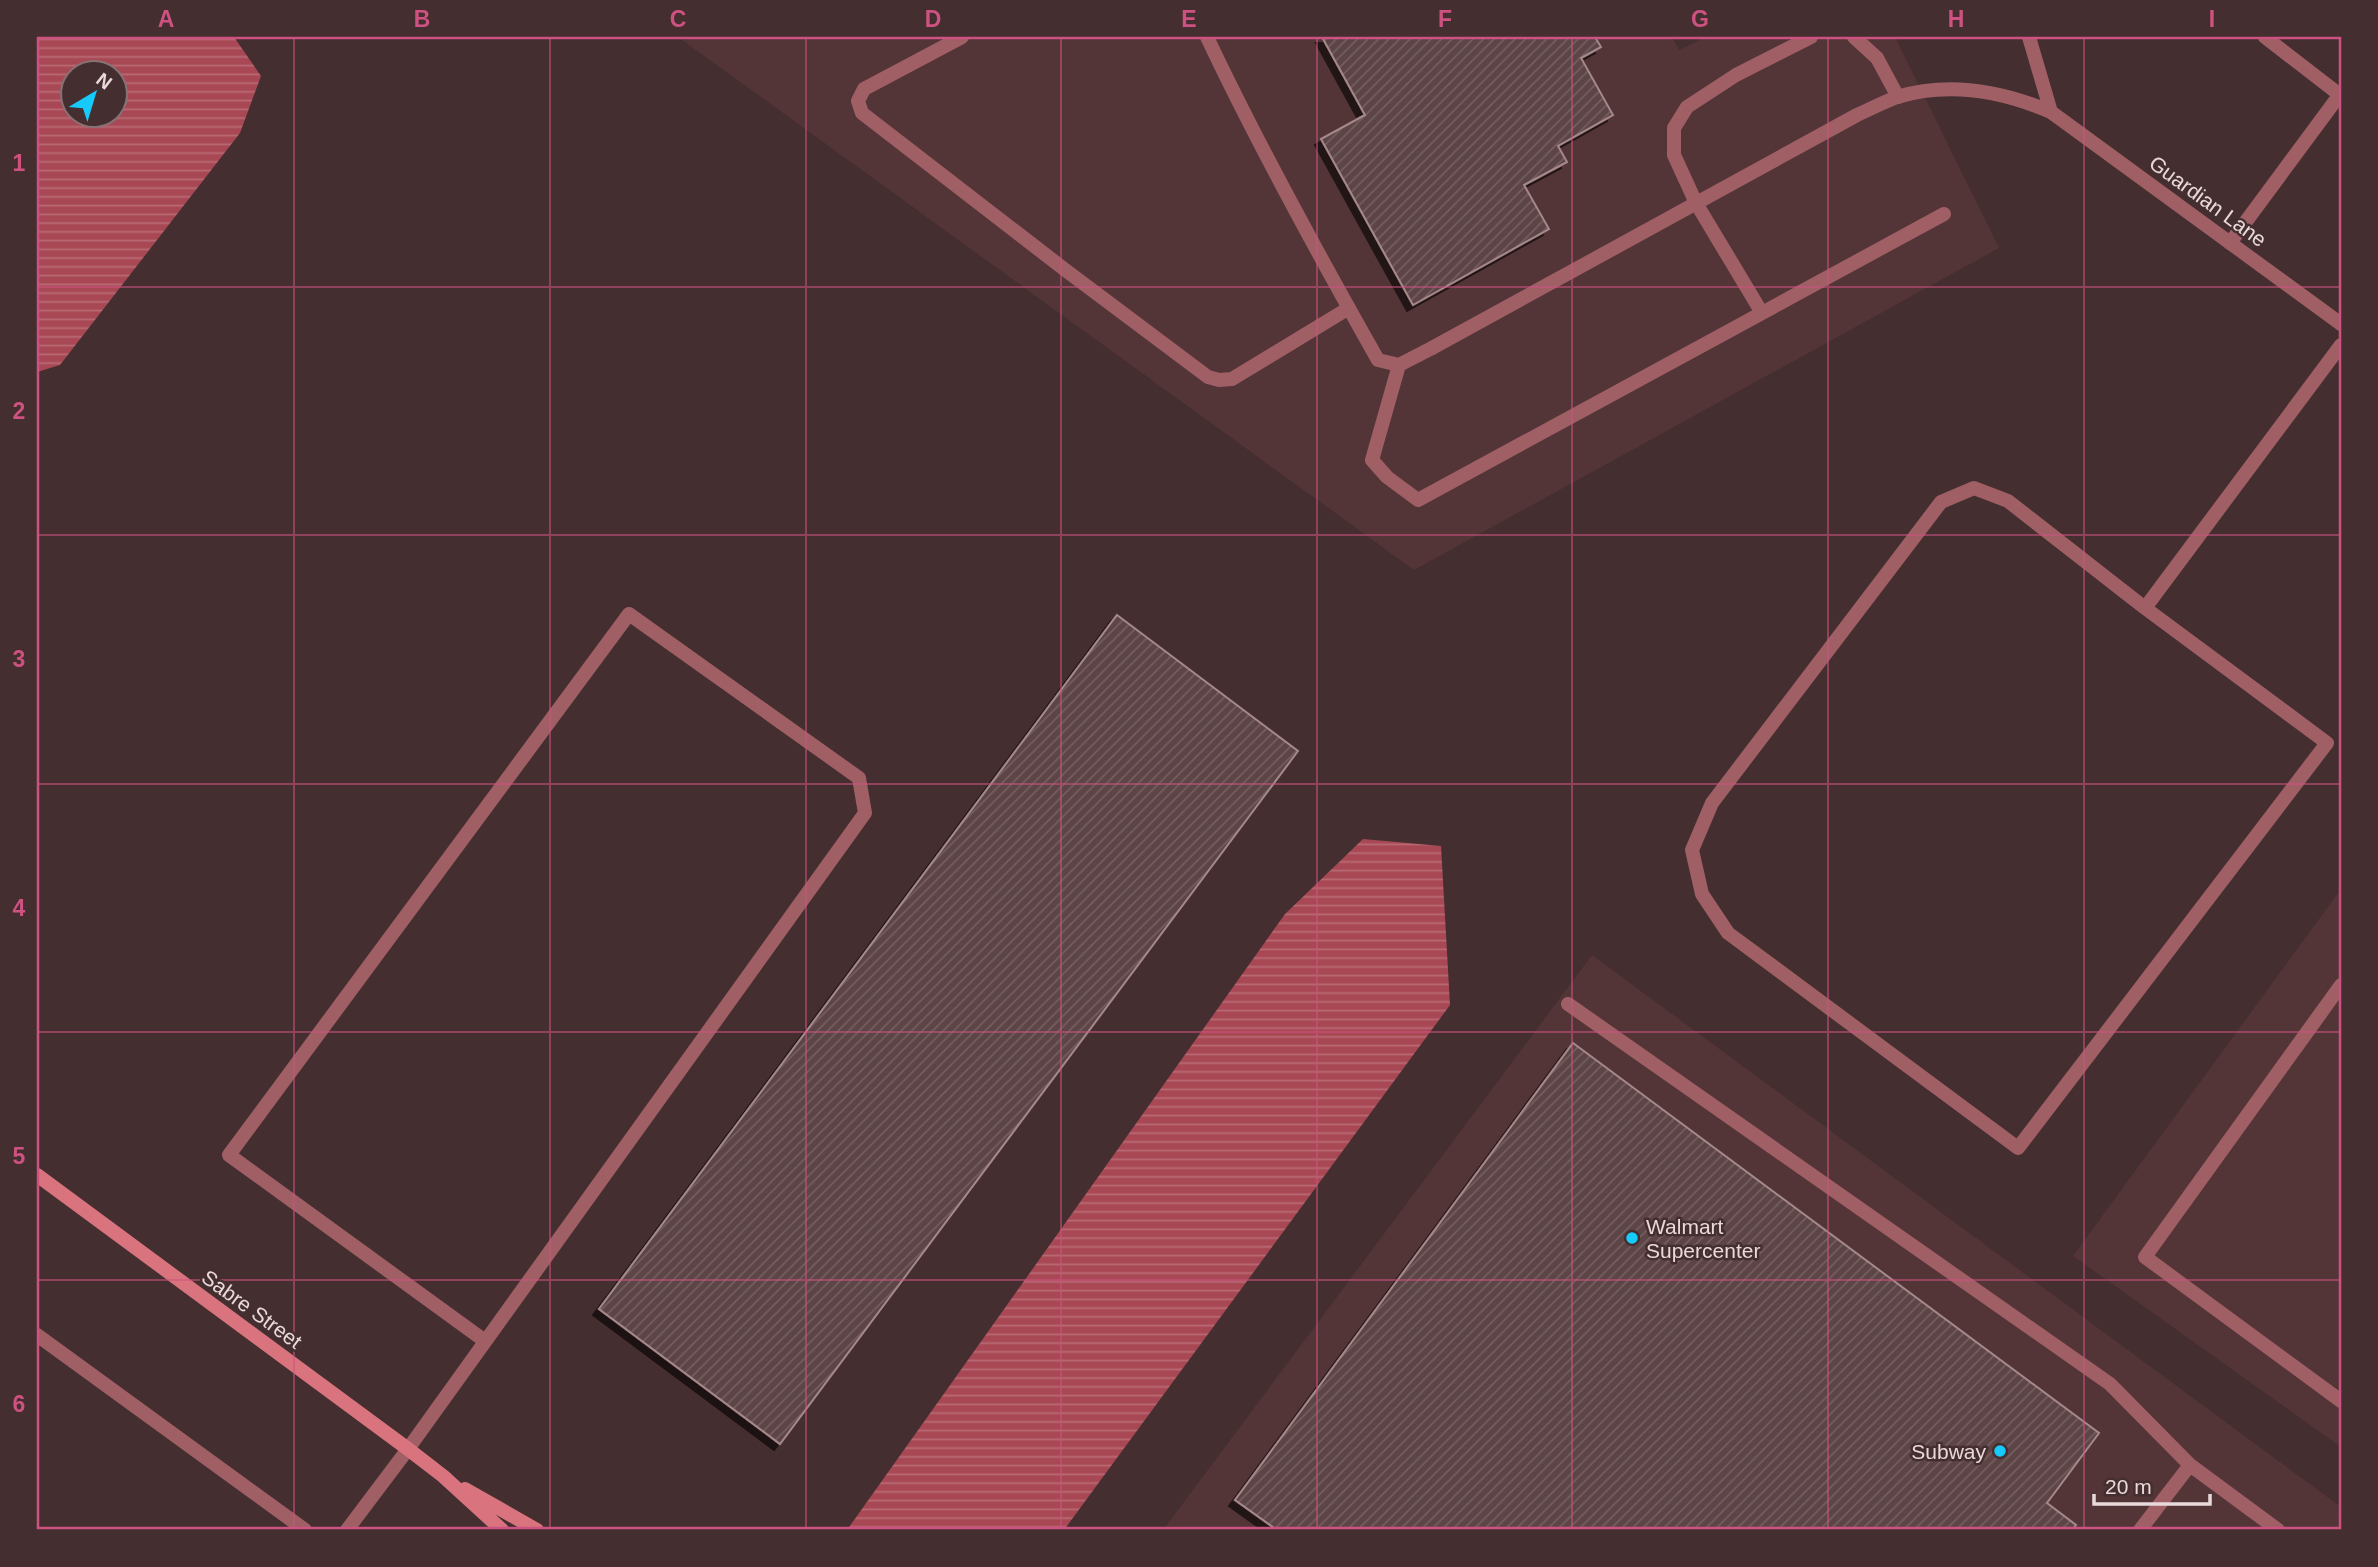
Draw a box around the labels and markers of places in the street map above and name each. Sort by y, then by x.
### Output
place label: Walmart Supercenter [1646,1215,1760,1262]
marker: Walmart Supercenter [1624,1230,1640,1246]
place label: Subway [1911,1440,1986,1463]
marker: Subway [1992,1443,2008,1459]

